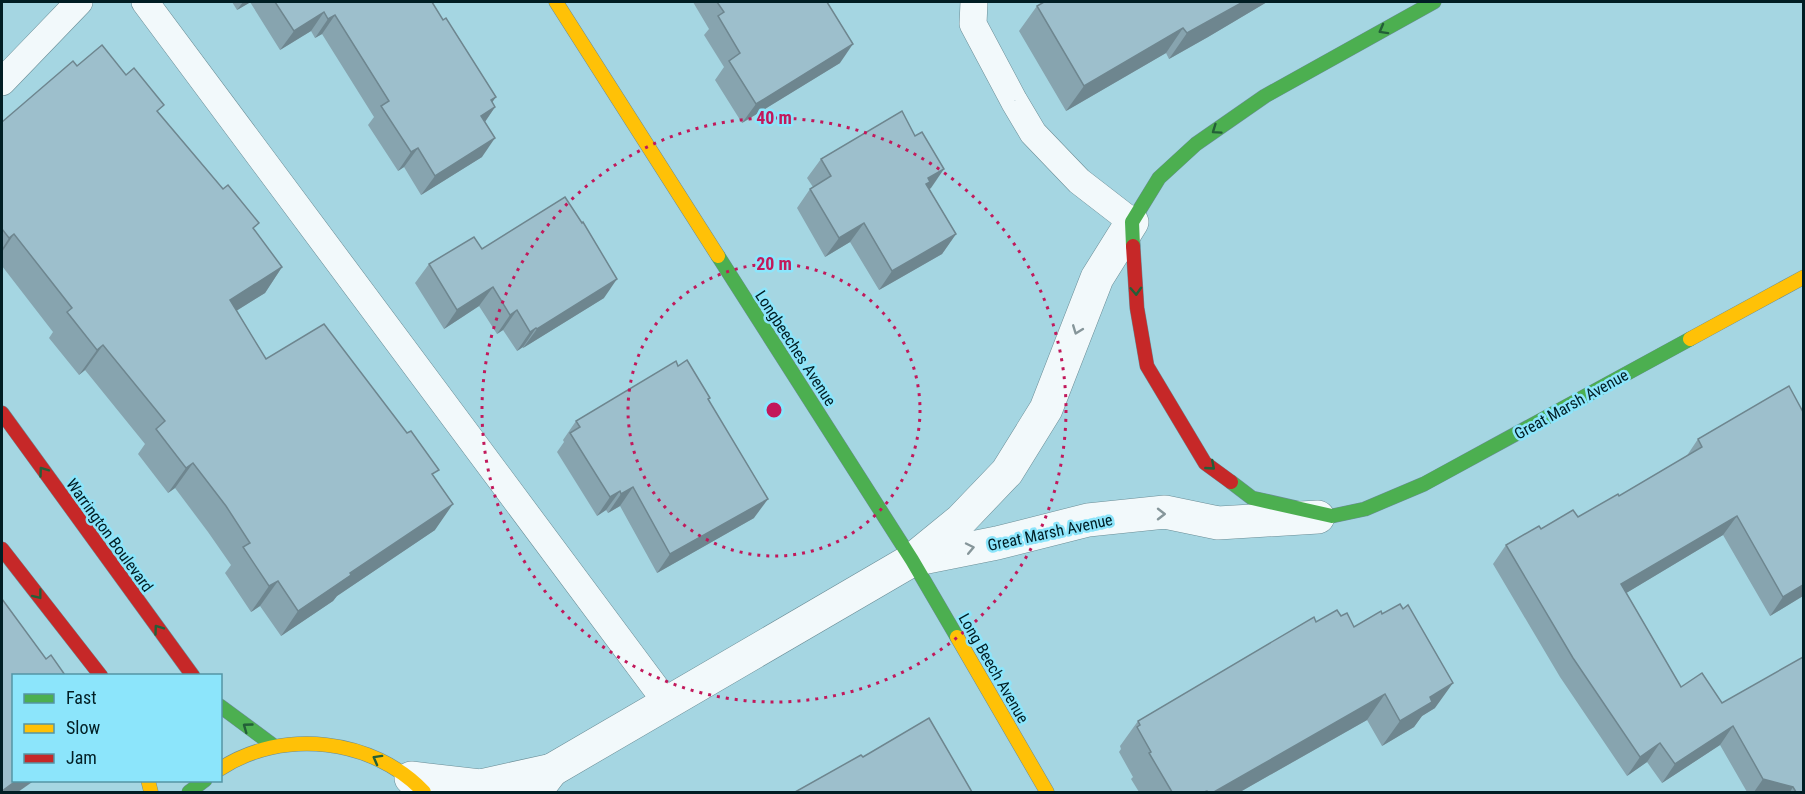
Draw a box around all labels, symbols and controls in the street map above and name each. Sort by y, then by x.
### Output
one-way arrow [1379,23,1389,34]
text: 40 m [756,107,792,128]
one-way arrow [1212,123,1223,134]
text: 20 m [756,253,792,274]
one-way arrow [1129,286,1142,295]
street label: Longbeeches Avenue [751,287,840,410]
one-way arrow [1072,324,1085,334]
street label: Great Marsh Avenue [1511,365,1631,444]
centre of rings [764,400,784,420]
one-way arrow [1204,459,1214,470]
one-way arrow [40,466,51,477]
street label: Warrington Boulevard [62,475,157,596]
one-way arrow [1156,508,1165,520]
street label: Great Marsh Avenue [986,510,1114,555]
one-way arrow [964,543,974,556]
one-way arrow [30,588,41,599]
street label: Long Beech Avenue [954,610,1033,726]
one-way arrow [154,624,165,635]
legend [12,674,222,782]
text: Fast [66,687,97,708]
text: Slow [66,717,101,738]
one-way arrow [242,723,253,734]
text: Jam [66,747,97,768]
one-way arrow [373,755,383,766]

